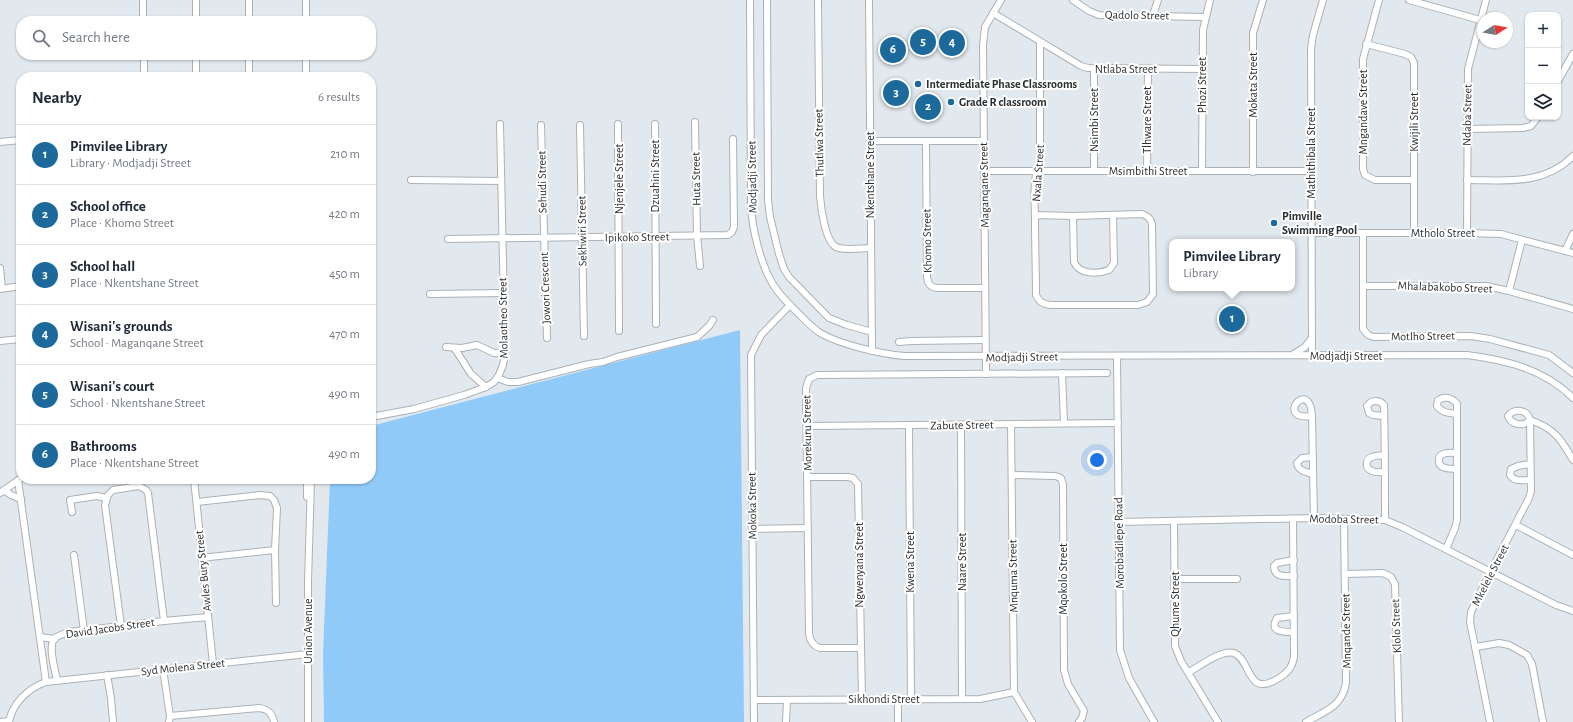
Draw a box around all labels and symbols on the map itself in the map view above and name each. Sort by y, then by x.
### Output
street label: Qadolo Street [1105,8,1169,23]
north arrow [1477,12,1513,48]
pin: 5 [910,27,936,57]
pin: 4 [939,28,965,58]
pin: 6 [880,35,906,65]
street label: Mokata Street [1247,52,1259,118]
street label: Phozi Street [1196,57,1208,113]
street label: Ntlaba Street [1095,63,1157,75]
street label: Mngandave Street [1357,69,1369,155]
pin: 3 [883,78,909,108]
place label: Intermediate Phase Classrooms [926,78,1078,90]
marker: Intermediate Phase Classrooms [913,79,923,89]
street label: Ndaba Street [1460,84,1474,146]
street label: Tlhware Street [1141,86,1153,154]
street label: Nsimbi Street [1088,88,1100,152]
pin: 2 [915,92,941,122]
street label: Kwijili Street [1408,92,1421,152]
place label: Grade R classroom [959,96,1047,108]
marker: Grade R classroom [946,97,956,107]
street label: Mathithibala Street [1305,107,1317,199]
street label: Thutlwa Street [812,108,826,177]
street label: Nkentshane Street [864,131,876,219]
street label: Dzuahini Street [649,139,661,212]
street label: Modjadji Street [745,140,760,213]
street label: Maganqane Street [977,142,991,228]
street label: Njenjele Street [613,144,626,214]
street label: Nxala Street [1030,144,1046,202]
street label: Sehudi Street [535,150,549,213]
street label: Huta Street [690,152,702,206]
street label: Msimbithi Street [1109,165,1188,177]
street label: Sekhwiri Street [575,196,589,266]
street label: Khomo Street [920,209,934,273]
place label: Pimville Swimming Pool [1282,210,1357,236]
marker: Pimville Swimming Pool [1269,218,1279,228]
street label: Mtholo Street [1411,227,1475,239]
street label: Ipikoko Street [604,230,670,244]
street label: Jowori Crescent [538,252,552,324]
street label: Molaotheo Street [496,277,510,359]
street label: Mhalabakobo Street [1397,279,1493,295]
pin: 1 [1219,304,1245,334]
street label: Motlho Street [1391,329,1455,343]
street label: Modjadji Street [986,350,1059,365]
street label: Modjadji Street [1310,350,1382,363]
street label: Morekuru Street [800,395,814,471]
street label: Zabute Street [930,418,994,432]
your location [1087,450,1107,470]
street label: Mokoka Street [745,472,759,540]
street label: Morobadilepe Road [1112,497,1126,589]
street label: Modoba Street [1309,512,1379,526]
street label: Ngwenyana Street [853,522,866,608]
street label: Awles Bury Street [193,530,214,612]
street label: Kwena Street [904,531,916,593]
street label: Naare Street [956,533,968,591]
street label: Mnquma Street [1006,539,1020,613]
street label: Mkelele Street [1469,542,1511,608]
street label: Mqokolo Street [1057,543,1069,615]
street label: Qhume Street [1169,571,1182,637]
street label: Mnqande Street [1339,593,1353,669]
street label: Union Avenue [302,598,314,664]
street label: Klolo Street [1389,598,1403,653]
street label: David Jacobs Street [65,616,155,640]
street label: Syd Molena Street [141,657,226,678]
street label: Sikhondi Street [848,693,920,705]

